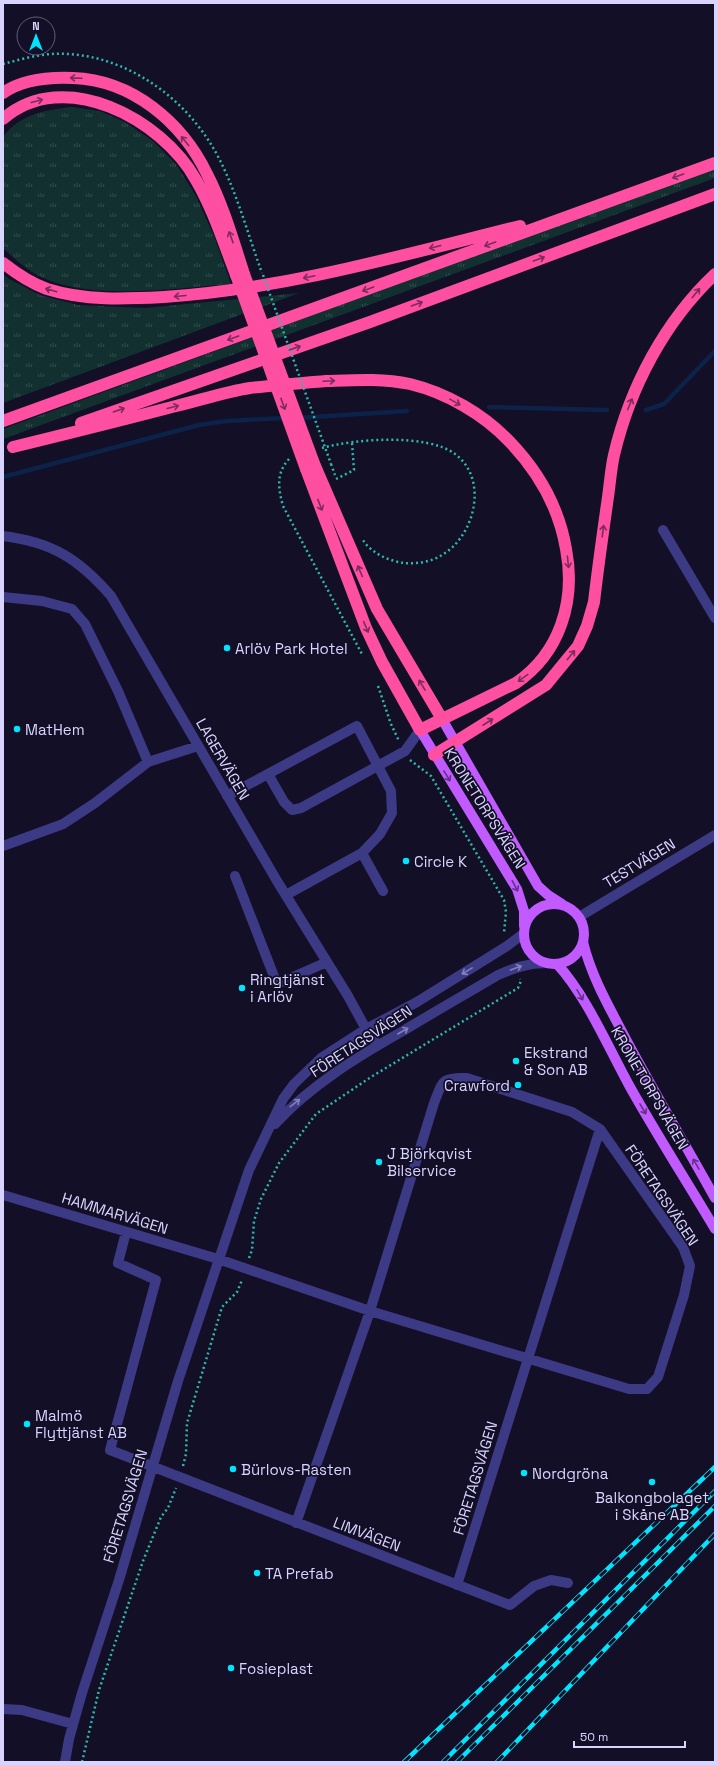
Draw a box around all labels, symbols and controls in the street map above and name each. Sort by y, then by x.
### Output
north arrow [16,16,56,56]
text: N [32,19,40,33]
one-way arrow [70,74,83,82]
one-way arrow [30,97,43,104]
one-way arrow [181,136,190,146]
one-way arrow [673,173,685,181]
one-way arrow [227,231,235,243]
one-way arrow [485,241,497,249]
one-way arrow [429,244,442,251]
one-way arrow [532,255,544,263]
one-way arrow [302,273,315,281]
one-way arrow [362,285,374,293]
one-way arrow [45,286,58,293]
one-way arrow [692,288,701,299]
one-way arrow [174,292,187,299]
one-way arrow [411,300,423,308]
one-way arrow [227,334,239,342]
one-way arrow [288,344,301,351]
one-way arrow [322,378,335,385]
one-way arrow [279,398,287,410]
one-way arrow [449,398,461,406]
one-way arrow [627,399,635,411]
one-way arrow [166,403,179,411]
one-way arrow [113,405,125,413]
one-way arrow [316,499,324,511]
one-way arrow [599,525,607,538]
one-way arrow [565,555,572,568]
one-way arrow [356,565,364,577]
one-way arrow [363,620,370,632]
place label: Arlöv Park Hotel [235,639,348,658]
marker: Arlöv Park Hotel [222,643,232,653]
one-way arrow [566,649,575,660]
one-way arrow [518,674,529,682]
one-way arrow [418,680,426,691]
street label: LAGERVÄGEN [192,715,254,803]
one-way arrow [482,718,493,726]
place label: MatHem [25,720,85,739]
marker: MatHem [12,724,22,734]
street label: KRONETORPSVÄGEN [440,744,530,872]
one-way arrow [443,770,452,781]
street label: TESTVÄGEN [599,834,679,892]
place label: Circle K [414,852,467,871]
marker: Circle K [401,856,411,866]
one-way arrow [512,880,519,892]
one-way arrow [510,963,522,971]
one-way arrow [461,967,473,975]
place label: Ringtjänst i Arlöv [250,970,325,1006]
marker: Ringtjänst i Arlöv [237,983,247,993]
one-way arrow [576,989,584,1001]
street label: FÖRETAGSVÄGEN [306,1001,416,1081]
street label: KRONETORPSVÄGEN [607,1023,693,1153]
one-way arrow [397,1026,409,1034]
place label: Ekstrand & Son AB [524,1043,588,1079]
marker: Ekstrand & Son AB [511,1056,521,1066]
place label: Crawford [444,1076,510,1095]
marker: Crawford [513,1080,523,1090]
one-way arrow [290,1099,300,1108]
one-way arrow [639,1103,647,1115]
street label: FÖRETAGSVÄGEN [621,1141,703,1249]
place label: J Björkqvist Bilservice [387,1144,472,1180]
marker: J Björkqvist Bilservice [374,1157,384,1167]
one-way arrow [691,1158,699,1170]
street label: HAMMARVÄGEN [60,1188,170,1238]
place label: Malmö Flyttjänst AB [35,1406,127,1442]
marker: Malmö Flyttjänst AB [22,1419,32,1429]
street label: FÖRETAGSVÄGEN [449,1419,501,1537]
street label: FÖRETAGSVÄGEN [99,1447,151,1565]
place label: Bürlovs-Rasten [241,1460,351,1479]
marker: Bürlovs-Rasten [228,1464,238,1474]
place label: Nordgröna [532,1464,609,1483]
marker: Nordgröna [519,1468,529,1478]
marker: Balkongbolaget i Skåne AB [647,1477,657,1487]
place label: Balkongbolaget i Skåne AB [595,1488,709,1524]
street label: LIMVÄGEN [330,1512,404,1556]
place label: TA Prefab [265,1564,334,1583]
marker: TA Prefab [252,1568,262,1578]
place label: Fosieplast [239,1659,313,1678]
marker: Fosieplast [226,1663,236,1673]
scale bar [574,1723,685,1749]
text: 50 m [580,1729,608,1745]

